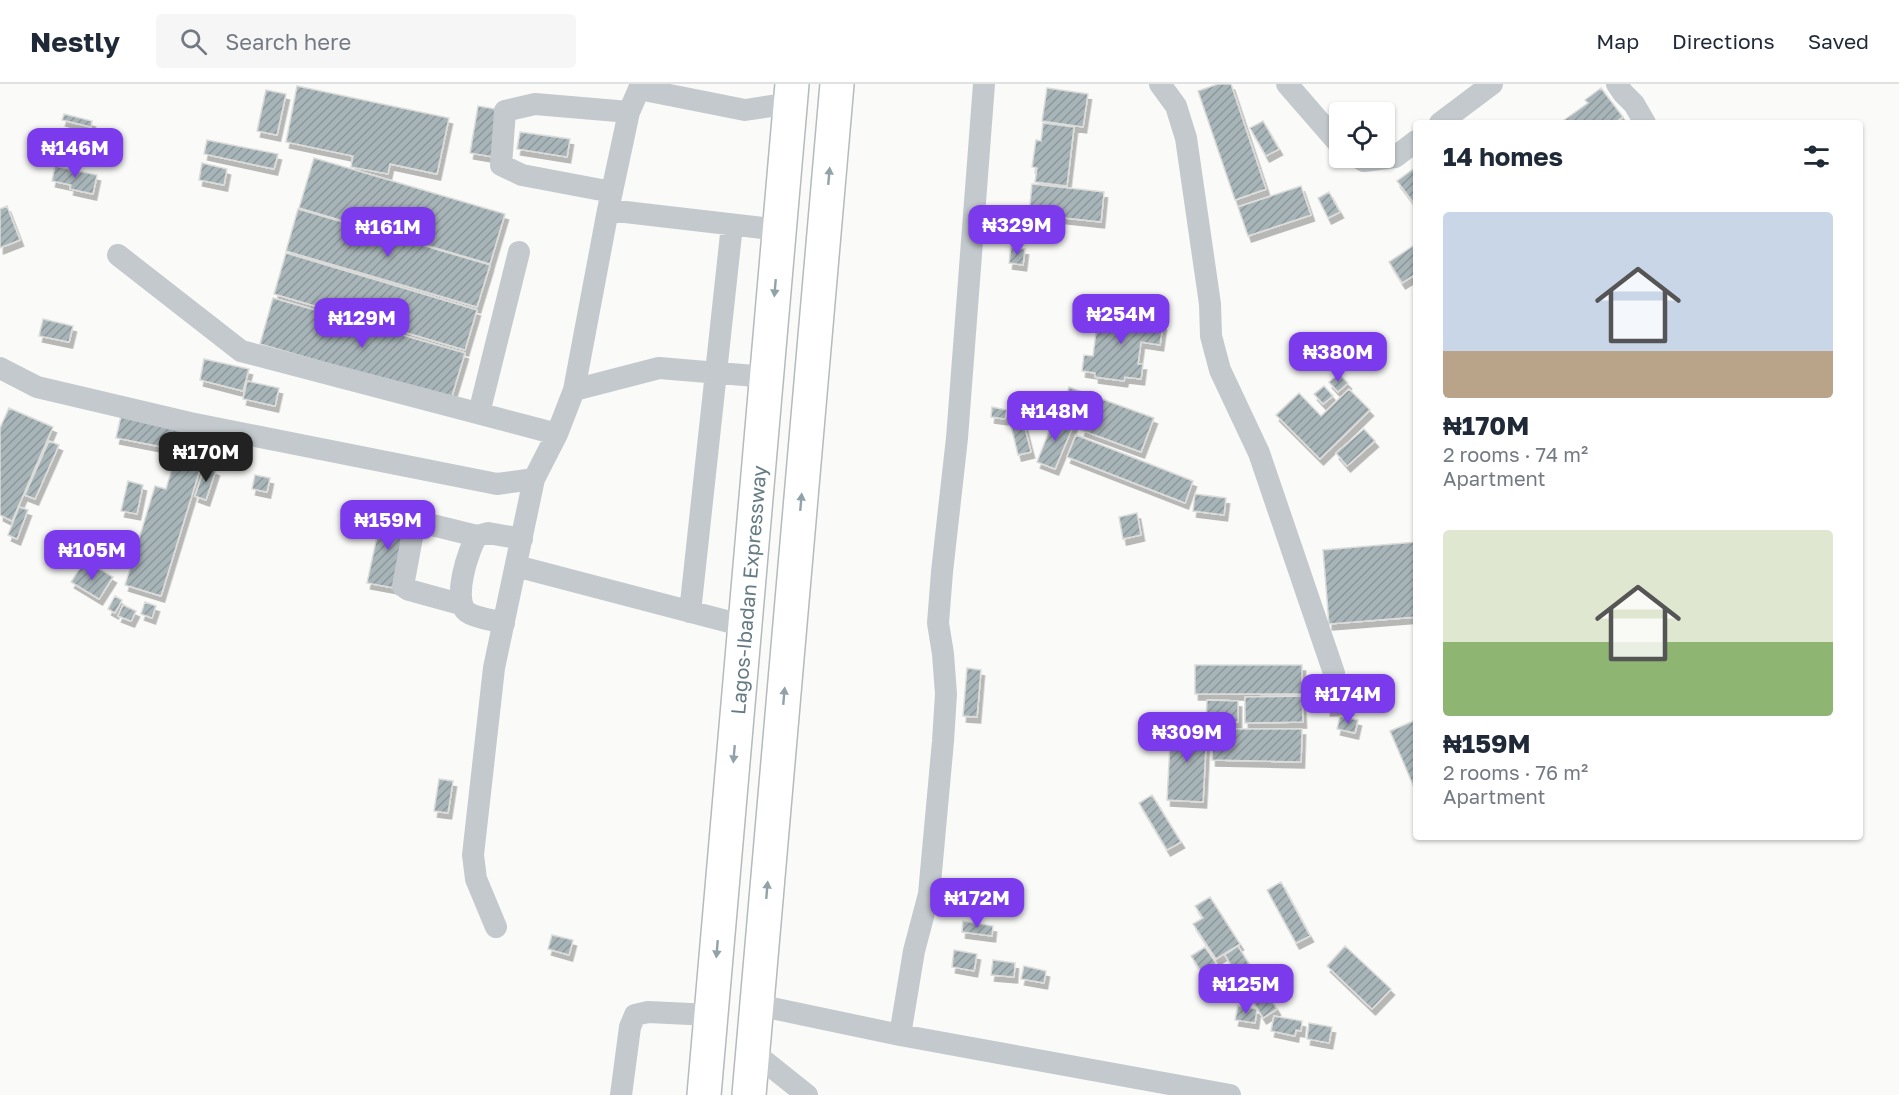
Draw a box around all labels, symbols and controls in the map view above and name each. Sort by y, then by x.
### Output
search box [156,14,576,68]
text: Nestly [30,25,120,58]
icon: search [177,25,210,58]
text: Search here [225,28,351,55]
text: Map [1596,28,1639,54]
text: Directions [1672,28,1775,54]
text: Saved [1808,28,1869,54]
map controls [1329,102,1395,168]
button: locate [1329,102,1395,168]
pin: ₦146M [33,128,117,179]
text: ₦146M [41,135,109,159]
icon: filters [1800,140,1833,173]
text: 14 homes [1443,141,1563,172]
one-way arrow [824,166,834,185]
pin: ₦329M [975,205,1059,256]
pin: ₦161M [346,207,430,258]
text: ₦329M [982,212,1052,236]
text: ₦161M [355,214,421,238]
icon: home [1584,251,1692,359]
one-way arrow [770,279,780,298]
pin: ₦254M [1079,294,1163,345]
pin: ₦129M [320,298,404,349]
text: ₦254M [1086,301,1156,325]
text: ₦129M [328,305,396,329]
pin: ₦380M [1296,332,1380,383]
text: ₦380M [1303,339,1373,363]
pin: ₦148M [1013,391,1097,442]
text: ₦148M [1021,398,1089,422]
text: ₦170M [1443,410,1529,441]
pin: ₦170M [164,432,248,483]
text: ₦170M [173,439,239,463]
text: 2 rooms · 74 m² [1443,442,1588,466]
street label: Lagos-Ibadan Expressway [725,464,771,716]
text: Apartment [1443,466,1546,490]
one-way arrow [796,492,805,511]
pin: ₦159M [346,500,430,551]
text: ₦159M [354,507,422,531]
pin: ₦105M [50,530,134,581]
text: ₦105M [58,537,126,561]
icon: home [1584,569,1692,677]
pin: ₦174M [1306,674,1390,725]
text: ₦174M [1315,681,1381,705]
one-way arrow [779,686,789,705]
pin: ₦309M [1145,712,1229,763]
text: ₦309M [1152,719,1222,743]
text: ₦159M [1443,728,1531,759]
one-way arrow [729,745,739,764]
text: 2 rooms · 76 m² [1443,760,1588,784]
text: Apartment [1443,784,1546,808]
pin: ₦172M [935,878,1019,929]
one-way arrow [762,881,772,900]
text: ₦172M [944,885,1010,909]
one-way arrow [712,939,722,958]
pin: ₦125M [1204,964,1288,1015]
text: ₦125M [1213,971,1279,995]

